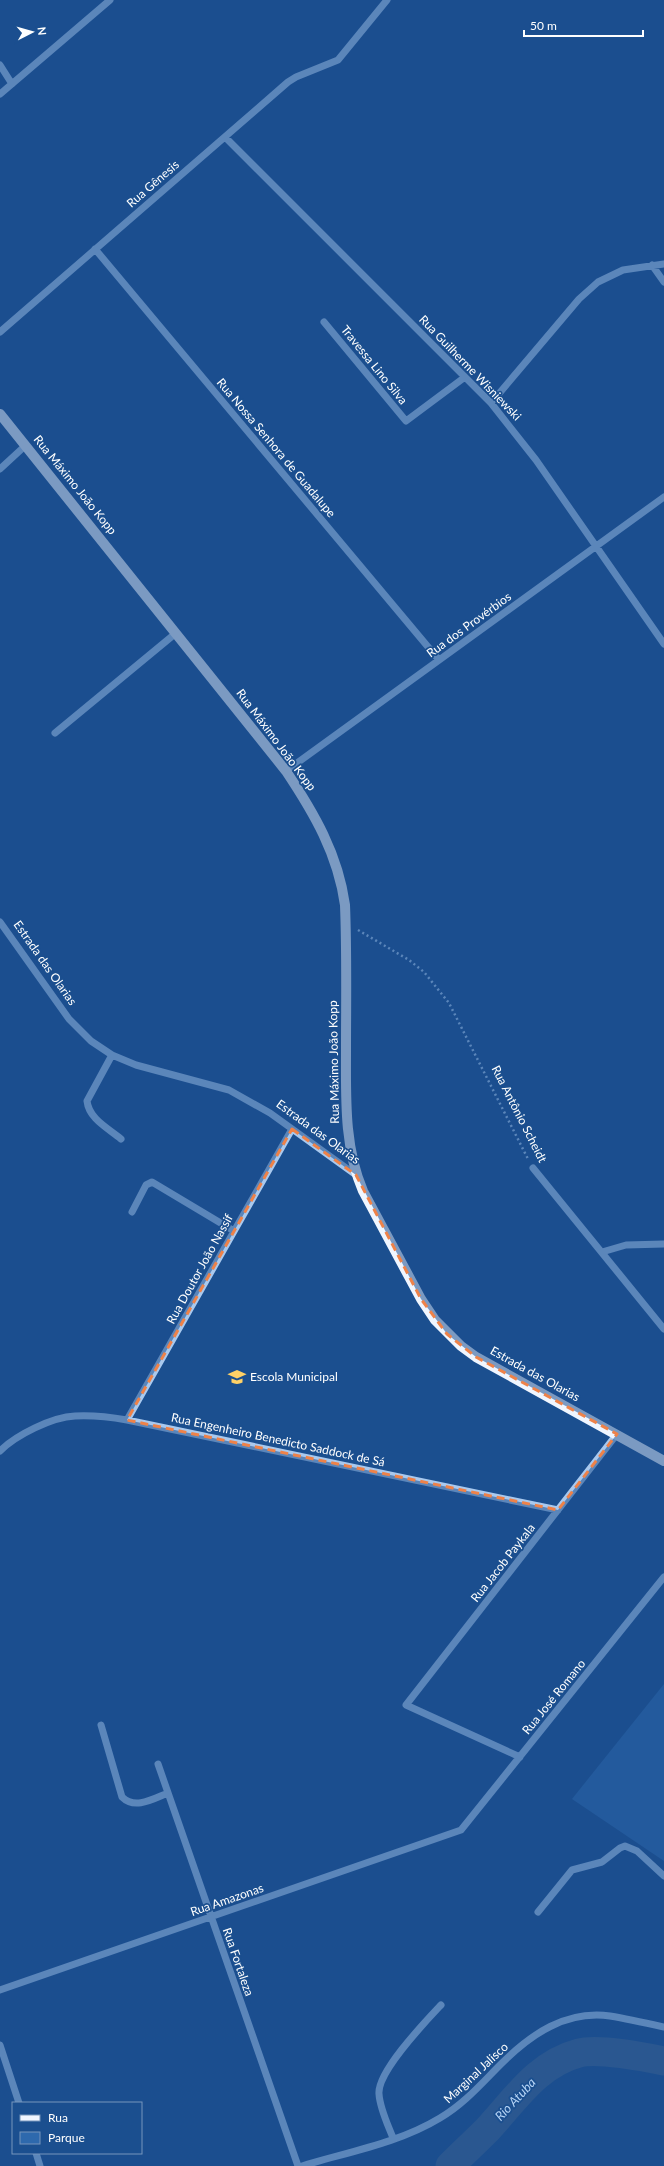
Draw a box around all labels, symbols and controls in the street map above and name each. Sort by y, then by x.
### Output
north arrow [12,12,52,52]
scale bar [524,12,643,38]
text: 50 m [530,18,557,33]
text: N [36,26,49,36]
street label: Rua Gênesis [123,157,182,210]
street label: Rua Guilherme Wisniewski [416,312,525,423]
street label: Travessa Lino Silva [338,322,411,407]
street label: Rua Nossa Senhora de Guadalupe [214,375,339,520]
street label: Rua Máximo João Kopp [31,432,120,538]
street label: Rua dos Provérbios [423,589,514,660]
street label: Rua Máximo João Kopp [233,686,320,794]
street label: Estrada das Olarias [11,917,80,1008]
street label: Rua Máximo João Kopp [325,1000,342,1124]
street label: Rua Antônio Scheidt [488,1063,551,1165]
street label: Estrada das Olarias [273,1096,363,1167]
street label: Rua Doutor João Nassif [163,1210,236,1326]
street label: Estrada das Olarias [488,1343,583,1404]
school or university icon: Escola Municipal [227,1367,247,1387]
place label: Escola Municipal [250,1369,338,1384]
street label: Rua Engenheiro Benedicto Saddock de Sá [170,1410,386,1470]
street label: Rua Jacob Paykala [467,1520,538,1605]
street label: Rua José Romano [519,1656,589,1737]
street label: Rua Amazonas [188,1880,265,1919]
street label: Rua Fortaleza [220,1926,257,1998]
street label: Marginal Jalisco [440,2039,511,2106]
water label: Rio Atuba [491,2074,539,2124]
legend [12,2102,142,2154]
text: Rua [48,2110,68,2125]
text: Parque [48,2130,85,2145]

